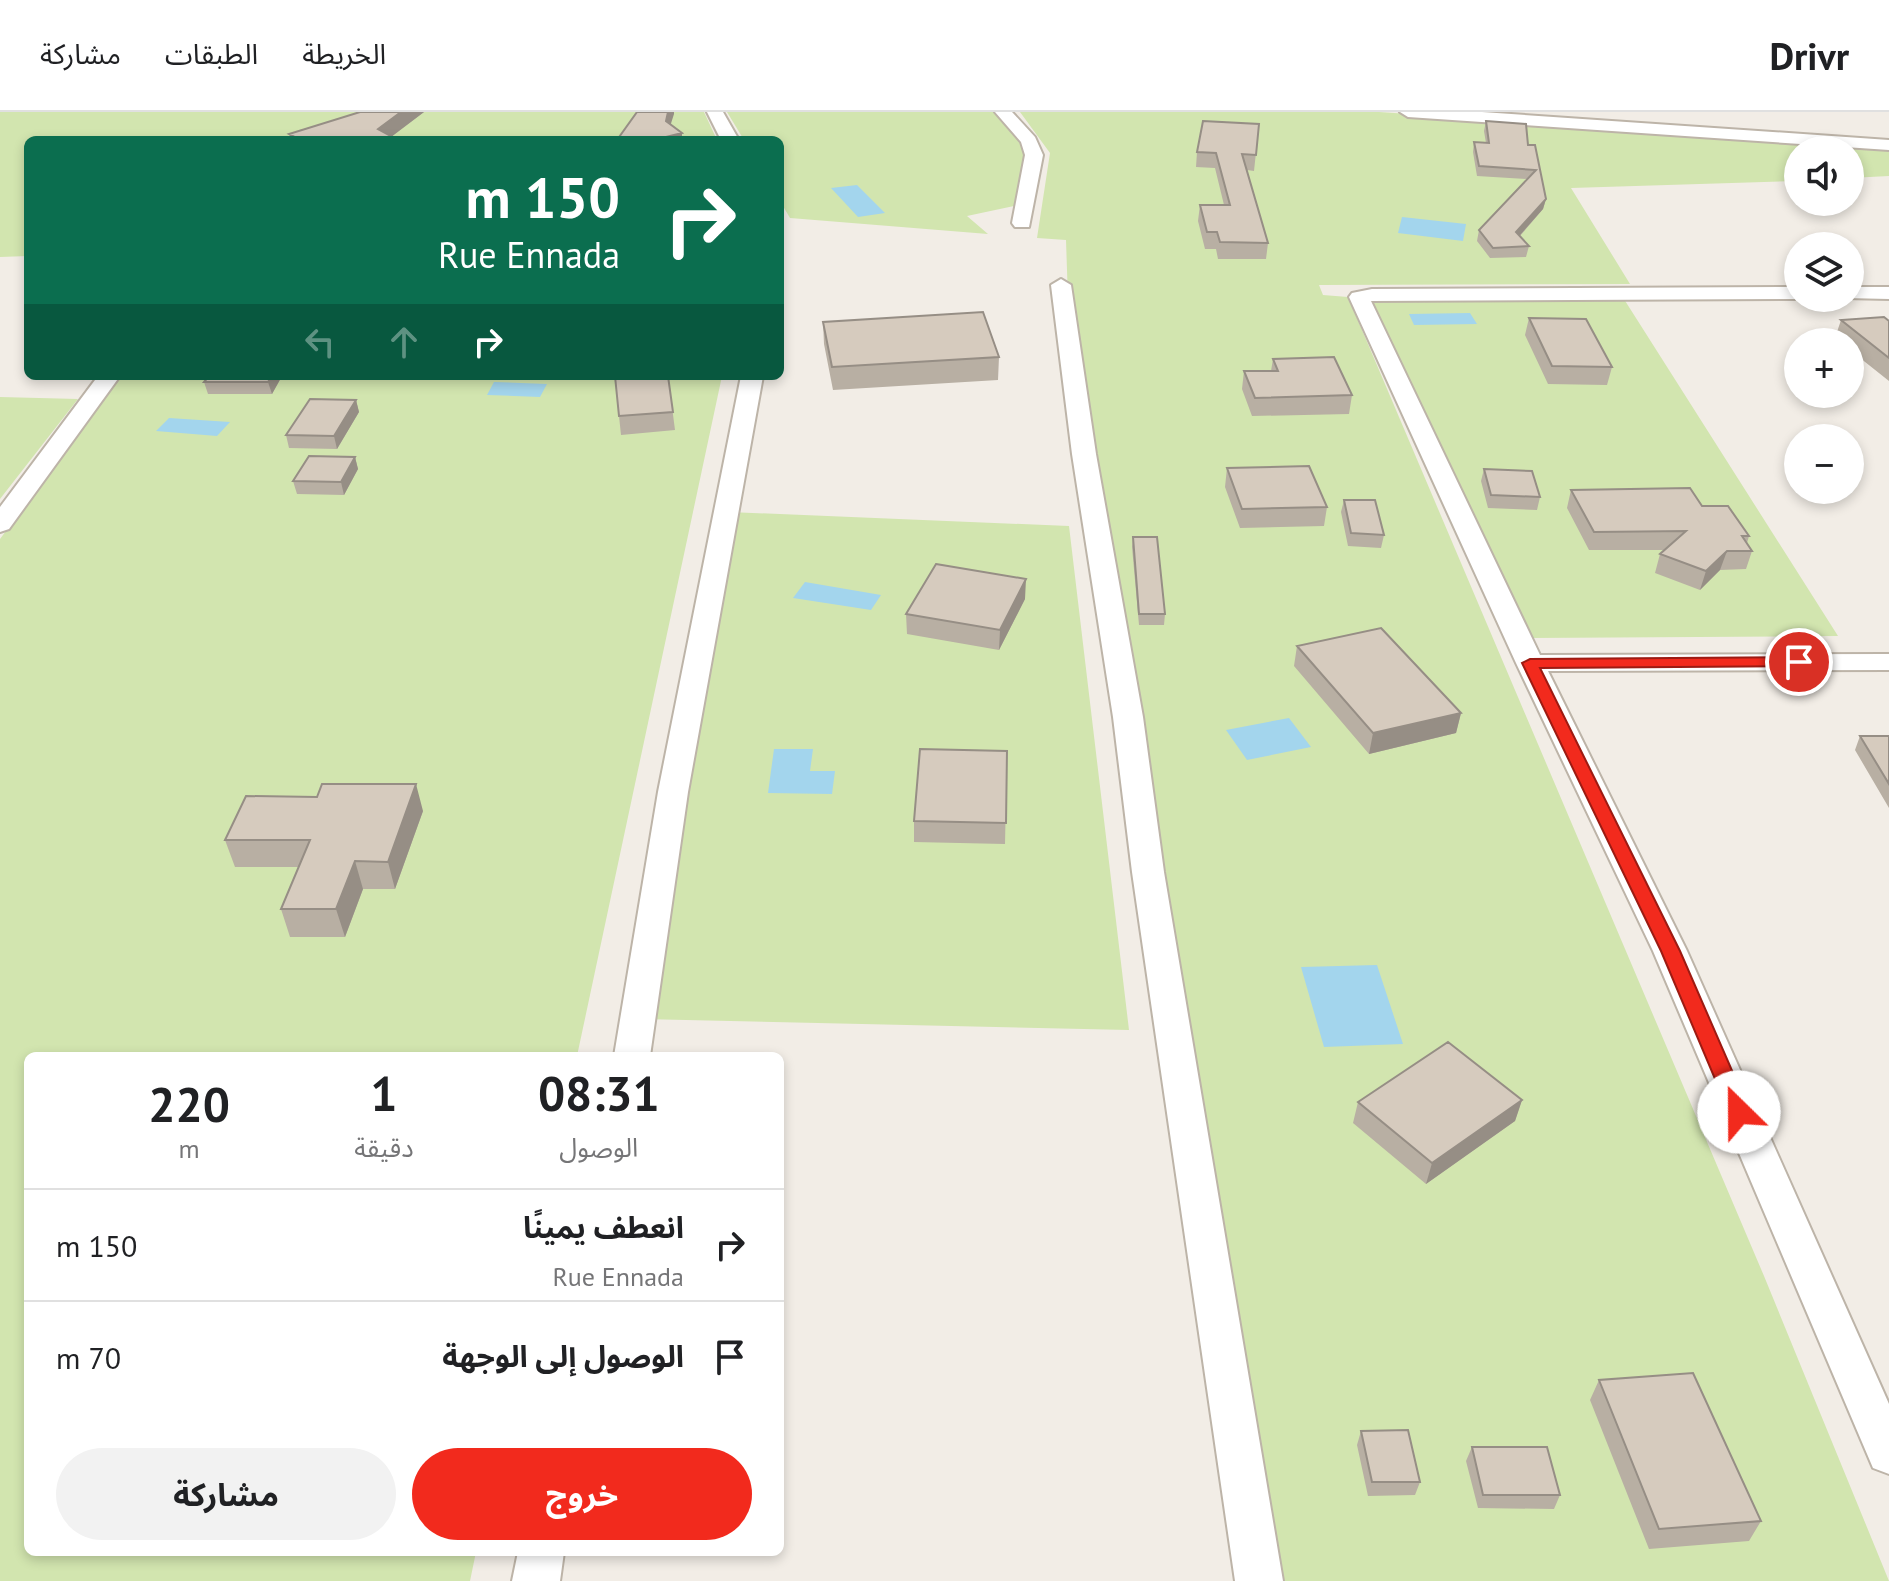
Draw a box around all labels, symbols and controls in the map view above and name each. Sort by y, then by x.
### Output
text: Drivr [1769,31,1849,80]
text: مشاركة [40,35,121,72]
text: الطبقات [165,35,258,72]
text: الخريطة [302,35,386,72]
map controls [1784,136,1864,504]
button: sound [1784,136,1864,216]
text: 150 m [465,161,620,233]
icon: right [648,168,752,272]
text: Rue Ennada [438,231,620,278]
button: layers [1784,232,1864,312]
icon: left [298,320,342,364]
icon: ahead [382,320,426,364]
icon: right [466,320,510,364]
button: + [1784,328,1864,408]
button: − [1784,424,1864,504]
pin [1765,628,1833,696]
icon: arrive [1777,640,1821,684]
text: 1 [370,1062,398,1124]
text: 08:31 [538,1062,660,1124]
position arrow [1697,1070,1781,1154]
text: 220 [148,1073,230,1135]
text: دقيقة [354,1131,414,1164]
text: الوصول [559,1131,638,1164]
text: m [179,1132,200,1165]
text: انعطف يمينًا [523,1207,684,1246]
icon: right [708,1223,752,1267]
text: 150 m [56,1226,137,1265]
text: Rue Ennada [552,1260,684,1293]
icon: arrive [708,1335,752,1379]
text: الوصول إلى الوجهة [442,1336,684,1375]
text: 70 m [56,1338,121,1377]
button: مشاركة [56,1448,396,1540]
button: خروج [412,1448,752,1540]

